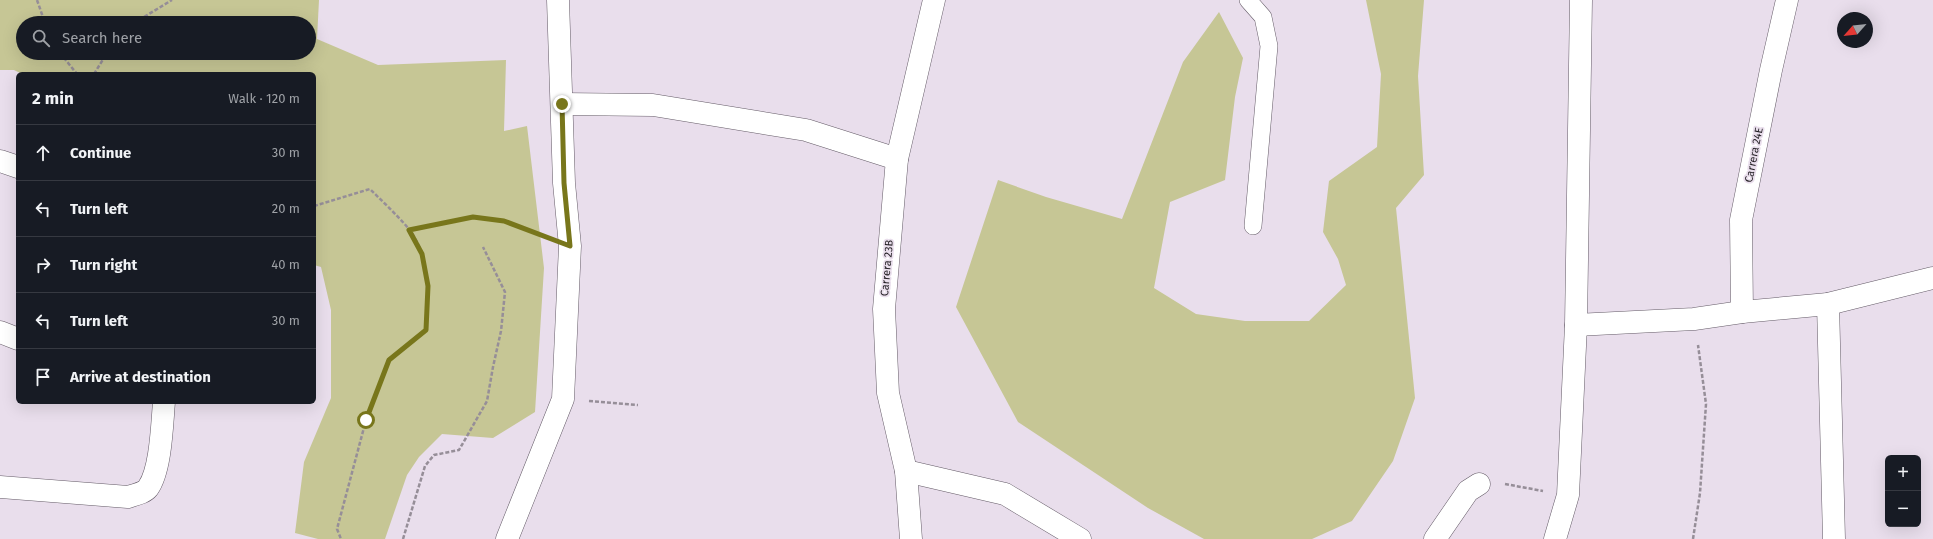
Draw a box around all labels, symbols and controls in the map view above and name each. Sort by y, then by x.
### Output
north arrow [1837,12,1873,48]
search box [16,16,316,60]
icon: search [30,27,52,49]
text: Search here [62,29,142,47]
text: 2 min [32,88,74,109]
text: Walk · 120 m [228,91,300,106]
route end [553,95,571,113]
street label: Carrera 24E [1742,126,1766,184]
icon: ahead [32,142,54,164]
text: Continue [70,144,131,162]
text: 30 m [272,145,300,160]
icon: left [32,198,54,220]
text: Turn left [70,200,128,218]
text: 20 m [272,201,300,216]
street label: Carrera 23B [878,239,896,297]
icon: right [32,254,54,276]
text: Turn right [70,256,137,274]
text: 40 m [271,257,300,272]
icon: left [32,310,54,332]
text: Turn left [70,312,128,330]
text: 30 m [272,313,300,328]
icon: arrive [32,366,54,388]
text: Arrive at destination [70,368,211,386]
route start [357,411,375,429]
map controls [1885,455,1921,527]
button: + [1885,455,1921,491]
button: − [1885,491,1921,527]

